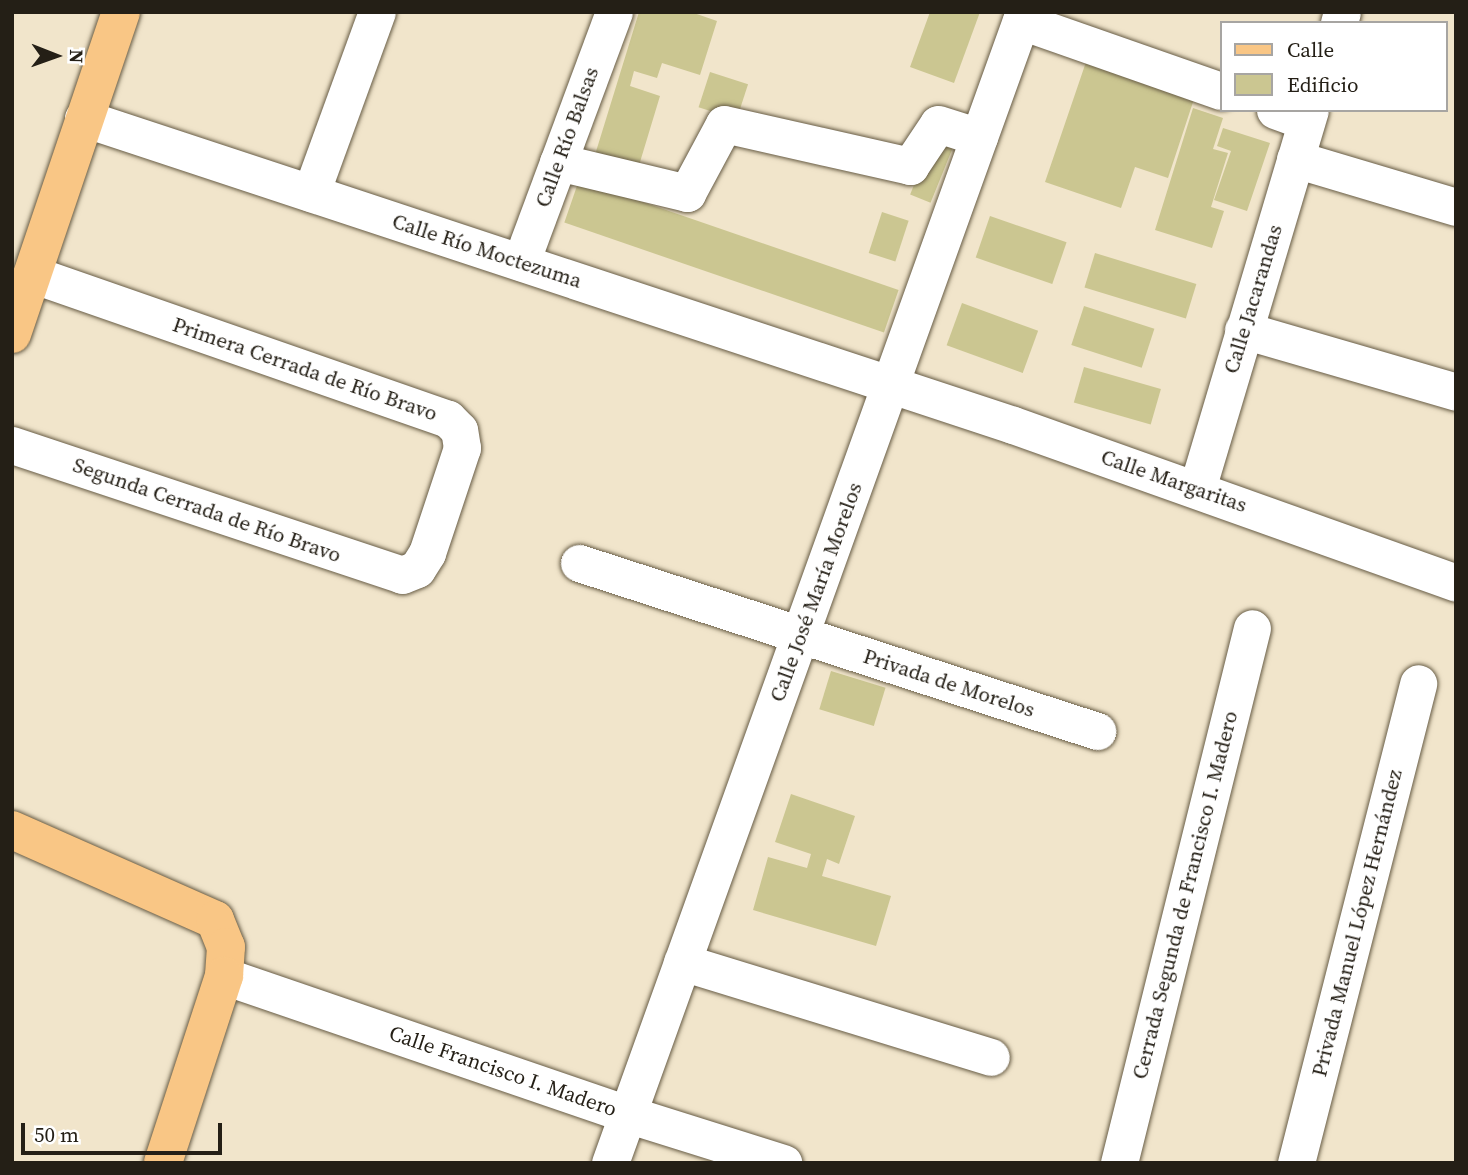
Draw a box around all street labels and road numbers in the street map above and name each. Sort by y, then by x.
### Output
street label: Calle Río Balsas [530,63,604,211]
street label: Calle Río Moctezuma [389,208,585,294]
street label: Calle Jacarandas [1218,222,1288,376]
street label: Primera Cerrada de Río Bravo [169,312,441,426]
street label: Calle Margaritas [1098,444,1250,518]
street label: Segunda Cerrada de Río Bravo [70,452,344,568]
street label: Calle José María Morelos [765,479,867,705]
street label: Privada de Morelos [860,643,1038,723]
street label: Cerrada Segunda de Francisco I. Madero [1127,708,1243,1082]
street label: Privada Manuel López Hernández [1307,767,1407,1079]
street label: Calle Francisco I. Madero [386,1020,620,1122]

